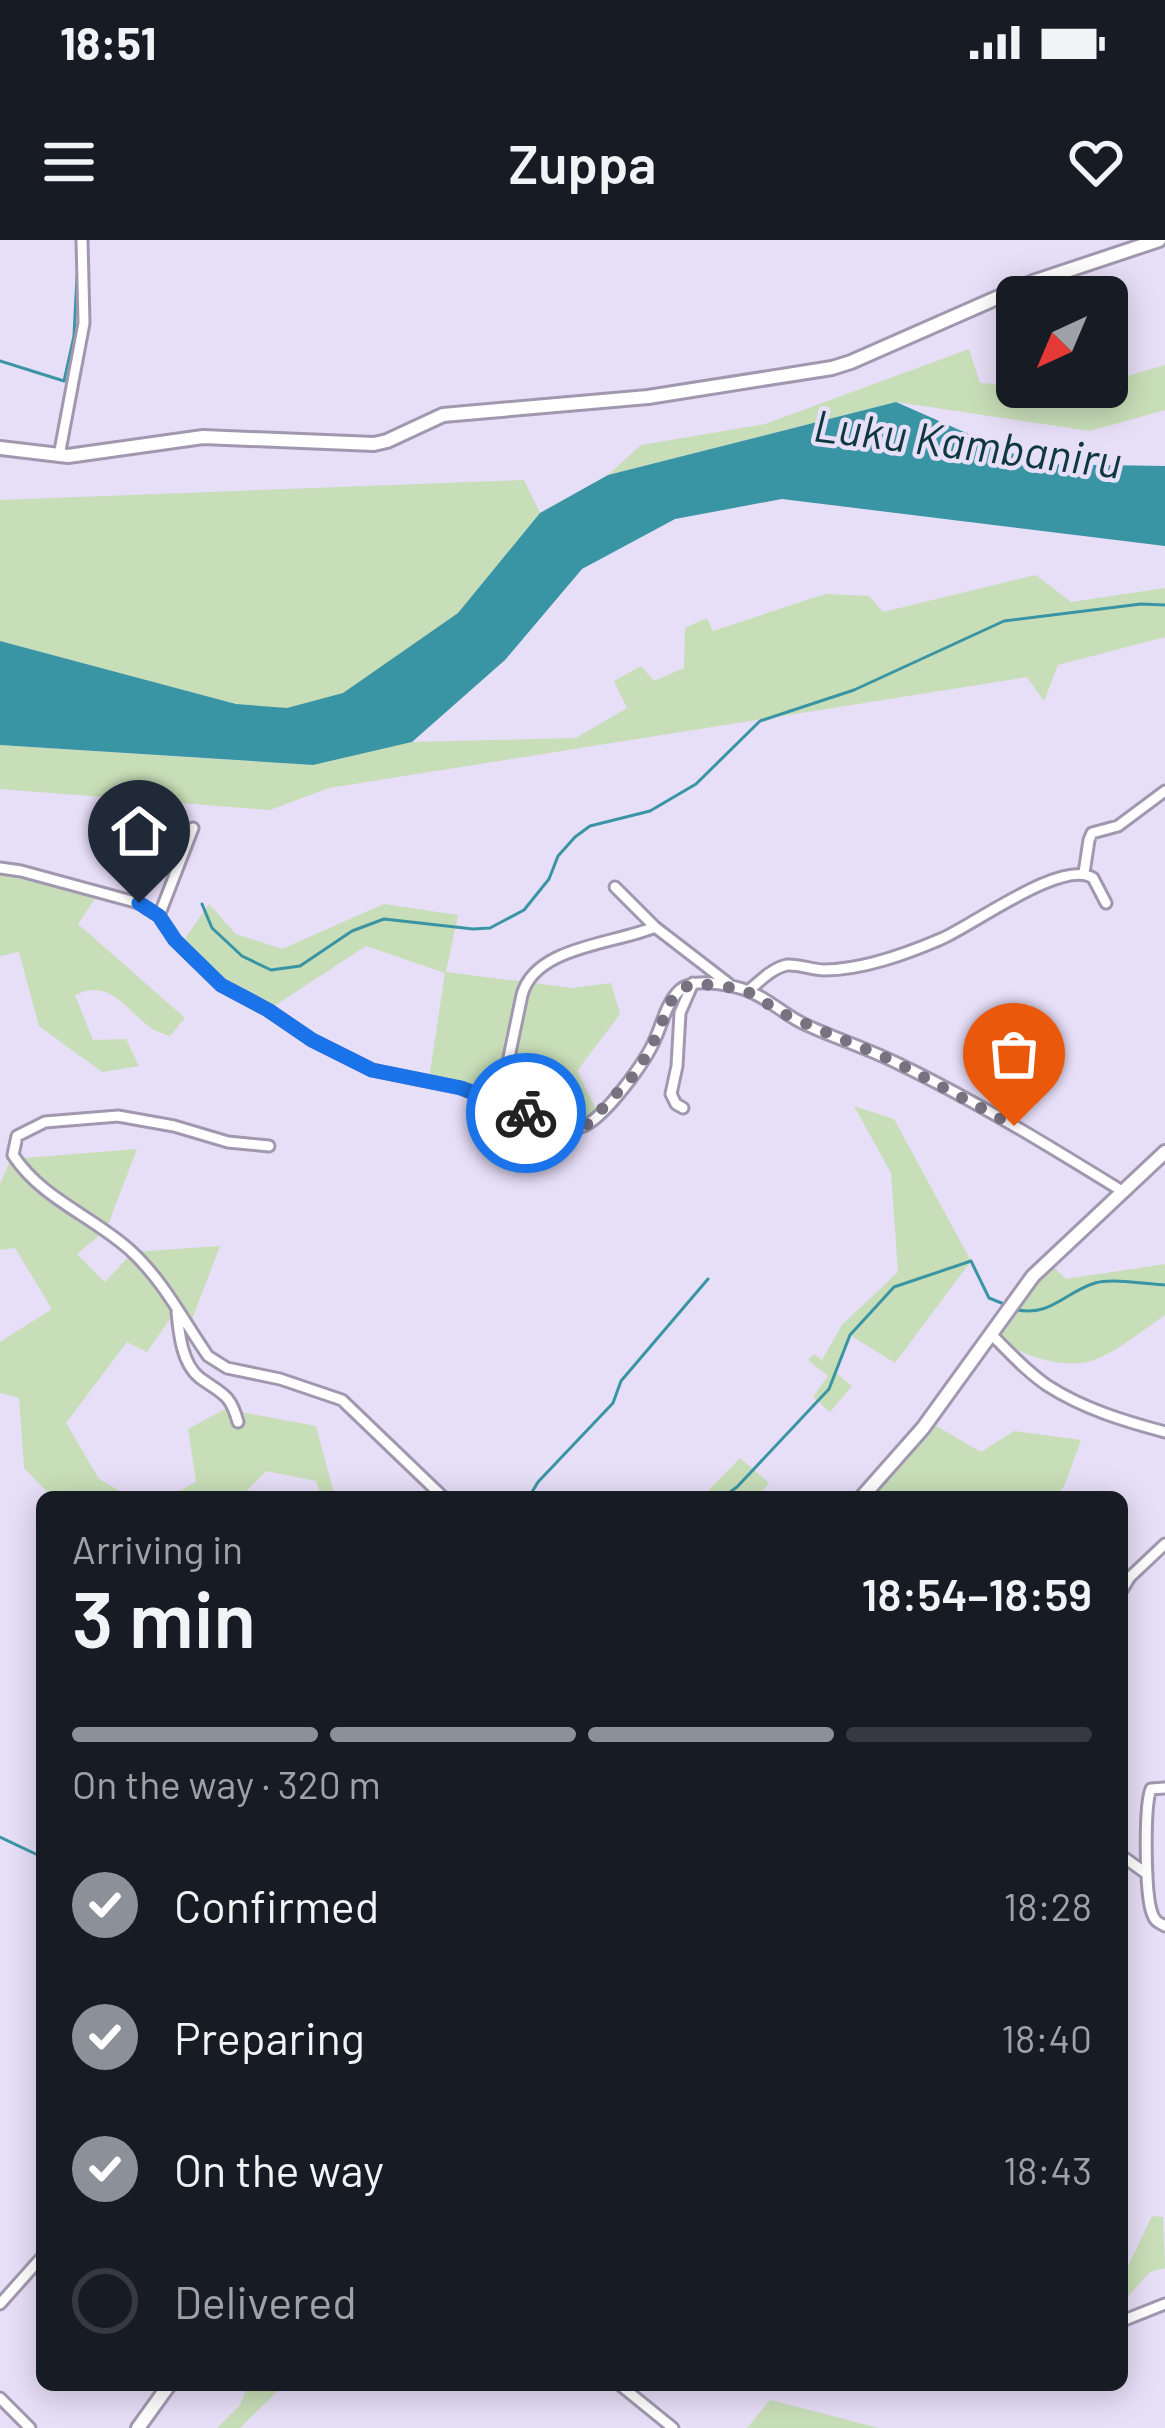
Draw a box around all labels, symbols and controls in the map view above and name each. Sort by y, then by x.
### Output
text: 18:51 [60,15,156,69]
icon: menu [36,129,102,195]
icon: heart [1063,129,1129,195]
text: Zuppa [508,130,657,195]
north arrow [996,276,1128,408]
map controls [996,276,1128,408]
water label: Luku Kambaniru [811,396,1125,488]
pin [88,780,190,903]
icon: home [106,798,172,864]
pin [963,1003,1065,1126]
icon: bag [981,1021,1047,1087]
courier [466,1053,586,1173]
icon: bike [493,1080,559,1146]
text: Arriving in [72,1525,243,1572]
text: 18:54–18:59 [862,1566,1092,1620]
text: 3 min [72,1570,256,1664]
text: On the way · 320 m [72,1760,381,1807]
icon: check [72,1872,138,1938]
text: Confirmed [174,1878,379,1932]
text: 18:28 [1004,1882,1092,1929]
icon: check [72,2004,138,2070]
text: Preparing [174,2010,365,2064]
text: 18:40 [1001,2014,1092,2061]
icon: check [72,2136,138,2202]
text: On the way [174,2142,384,2196]
text: 18:43 [1003,2146,1092,2193]
text: Delivered [174,2274,357,2328]

